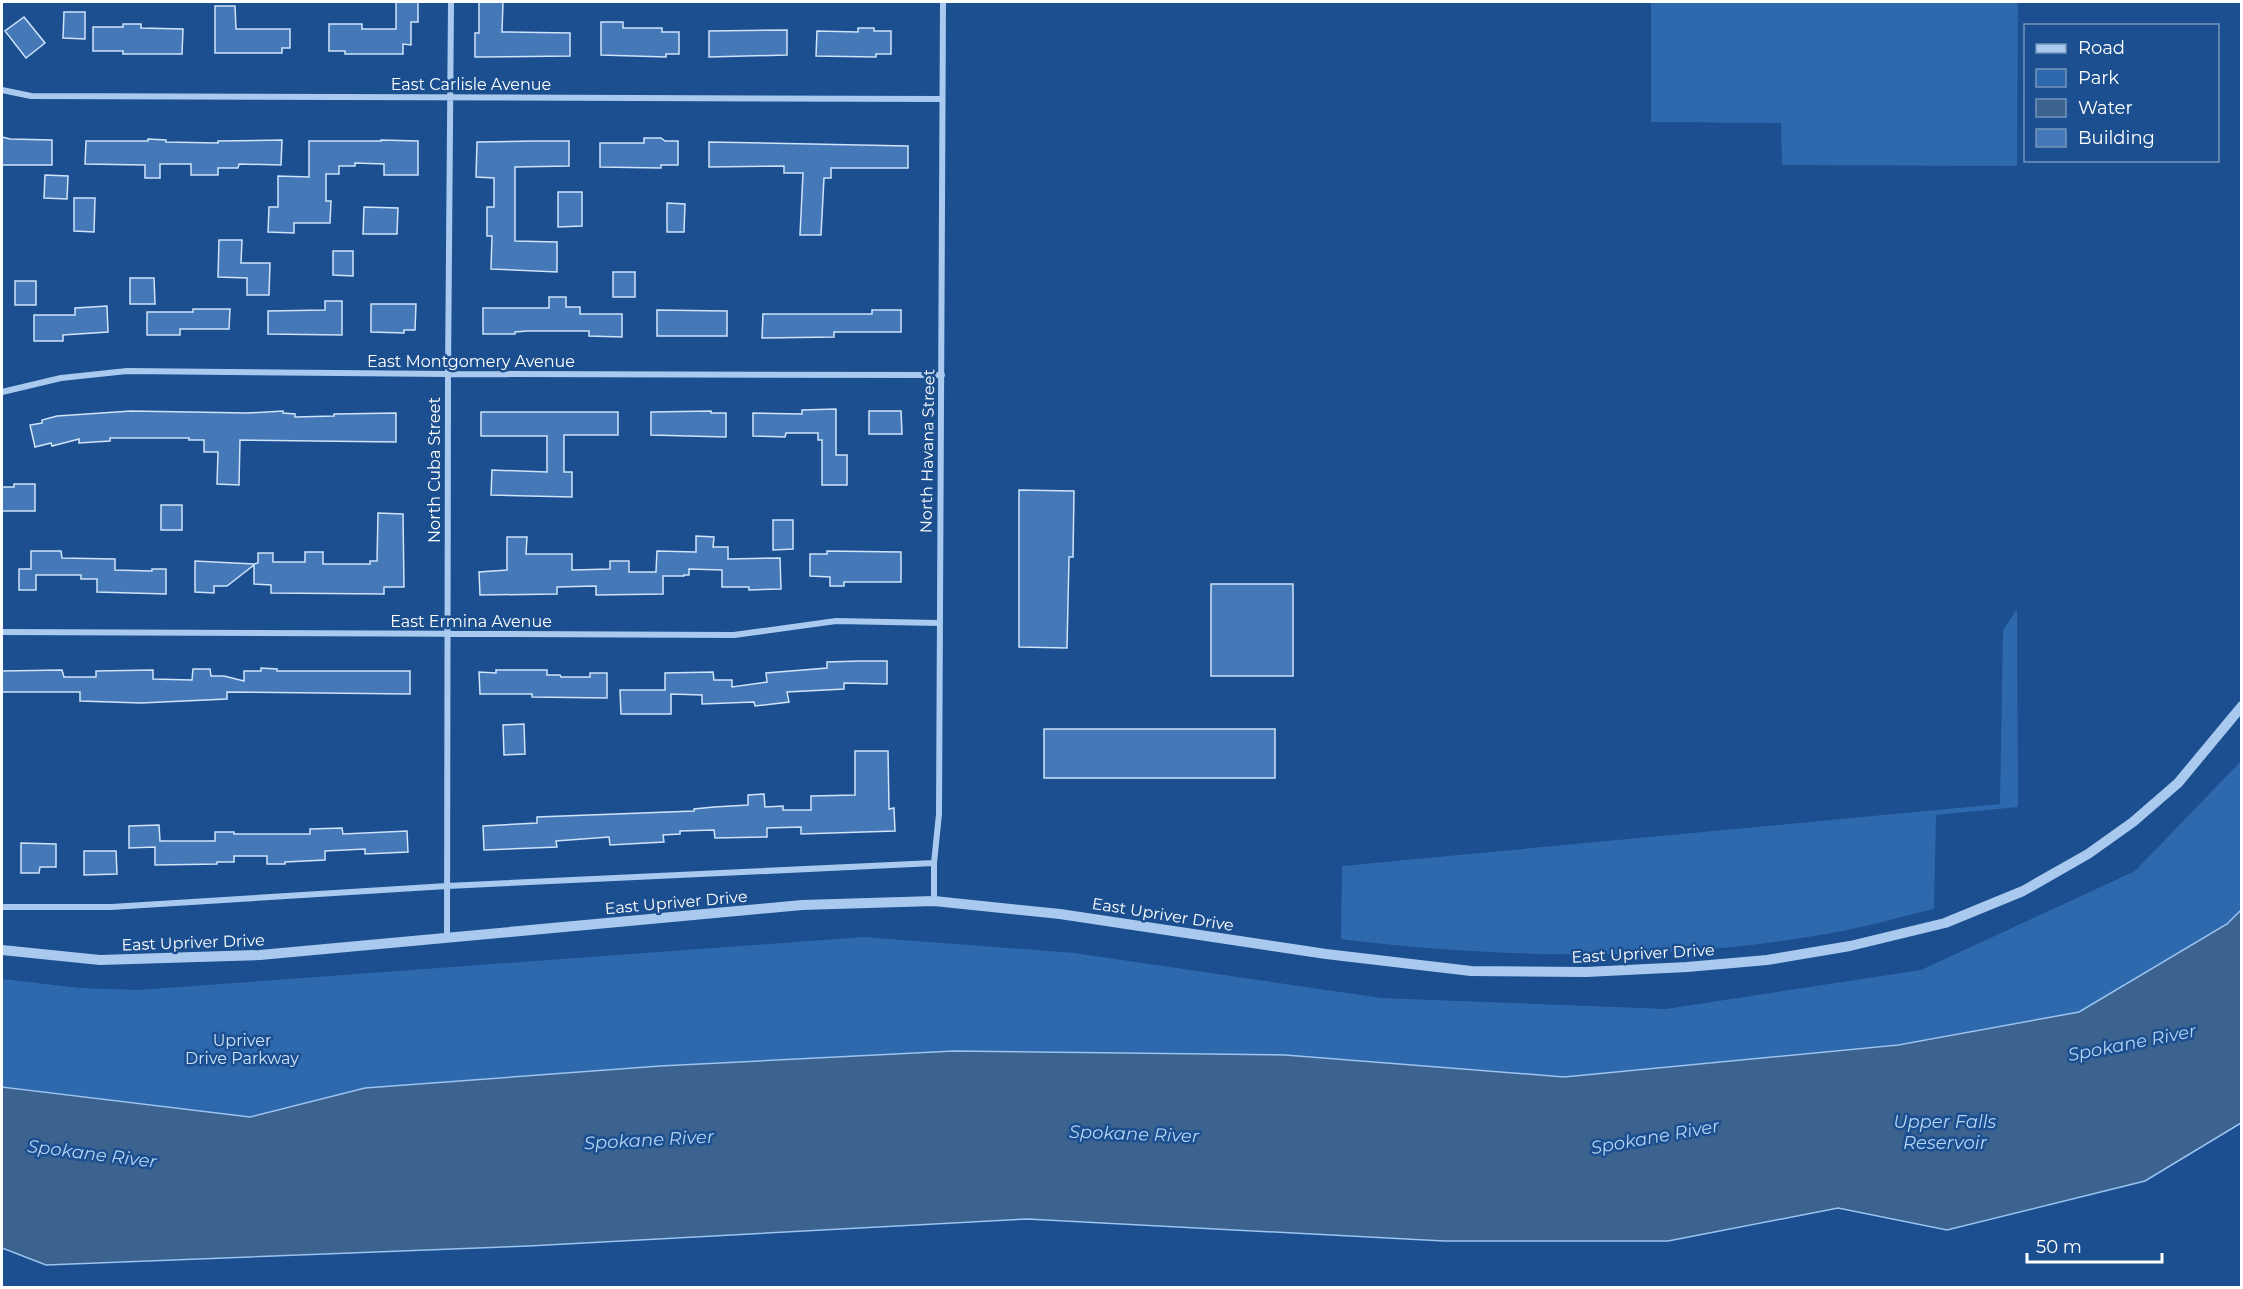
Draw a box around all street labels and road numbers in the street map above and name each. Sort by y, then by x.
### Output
street label: East Carlisle Avenue [391,75,551,94]
street label: East Montgomery Avenue [367,352,575,371]
street label: North Havana Street [917,368,938,533]
street label: North Cuba Street [425,397,444,543]
street label: East Ermina Avenue [390,612,552,631]
street label: East Upriver Drive [604,887,748,918]
street label: East Upriver Drive [1091,894,1235,935]
street label: East Upriver Drive [121,931,265,954]
street label: East Upriver Drive [1571,940,1715,967]

